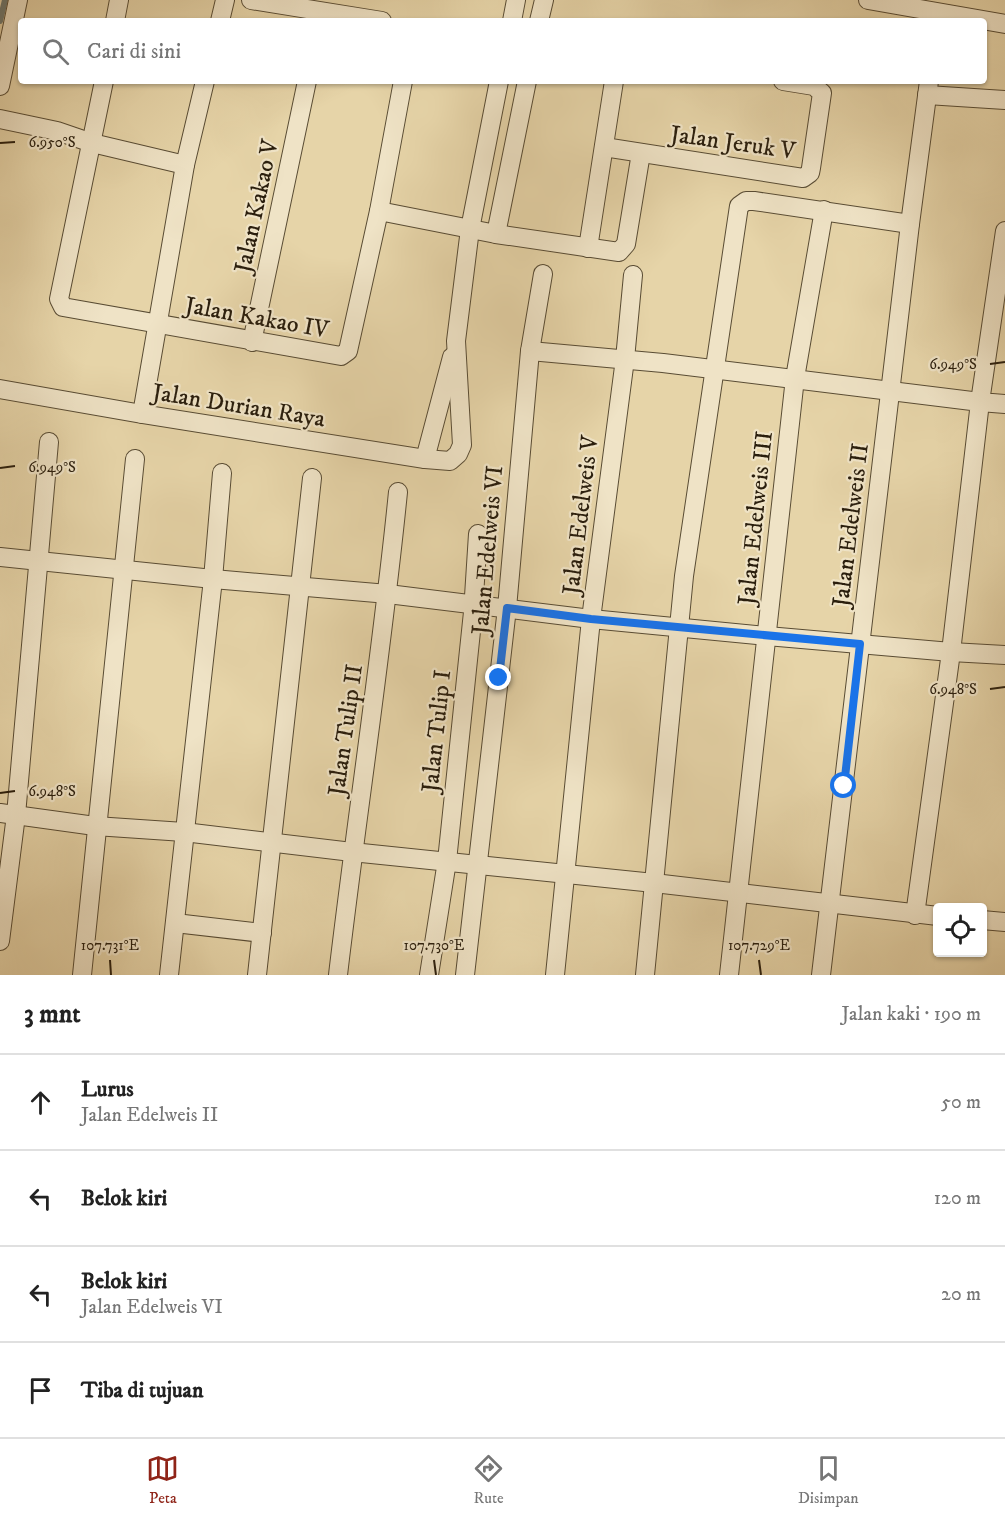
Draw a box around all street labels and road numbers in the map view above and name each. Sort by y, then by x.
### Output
street label: Jalan Jeruk V [666,119,798,167]
street label: Jalan Kakao V [228,136,286,278]
street label: Jalan Kakao IV [181,290,332,346]
street label: Jalan Durian Raya [148,377,328,435]
street label: Jalan Edelweis III [732,430,780,608]
street label: Jalan Edelweis V [556,433,606,598]
street label: Jalan Edelweis II [826,441,876,611]
street label: Jalan Edelweis VI [465,464,510,638]
street label: Jalan Tulip II [322,662,370,800]
street label: Jalan Tulip I [415,668,458,796]

